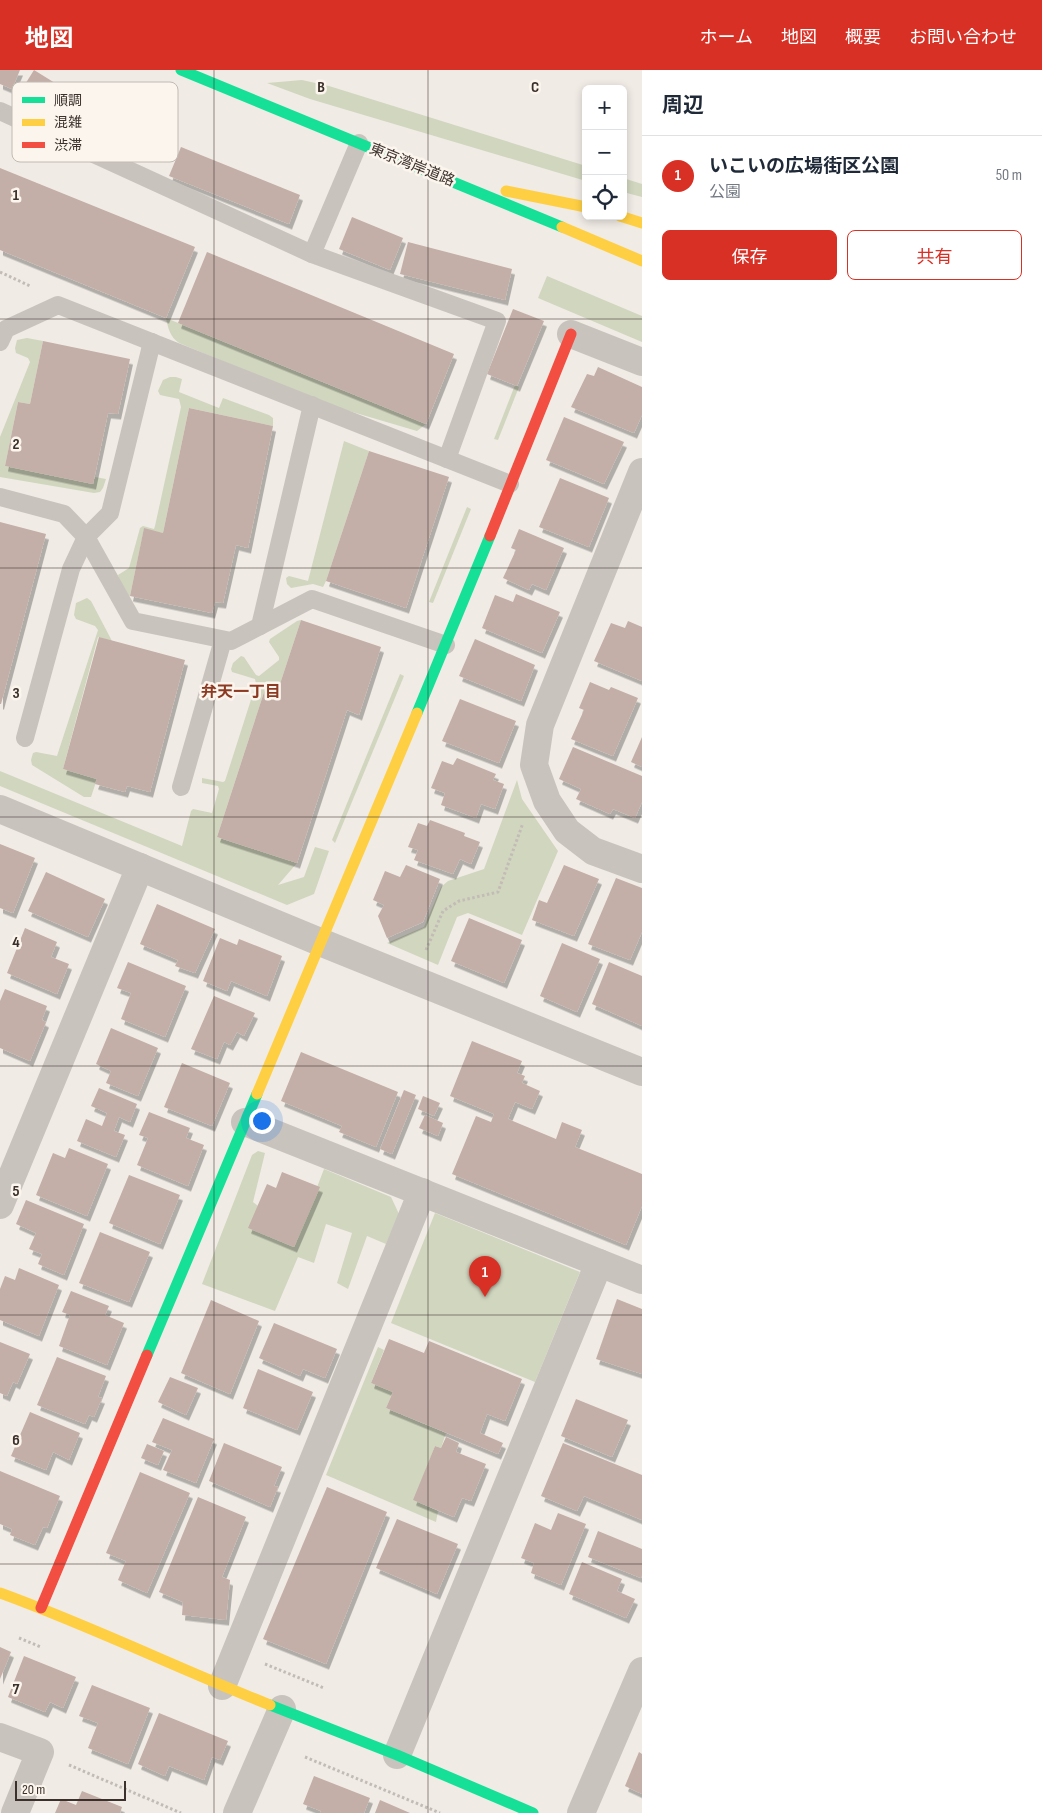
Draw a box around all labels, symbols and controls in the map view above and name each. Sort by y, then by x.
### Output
text: 地図 [25,24,73,53]
text: ホーム [700,27,753,48]
text: 地図 [781,27,817,48]
text: 概要 [845,27,881,48]
text: お問い合わせ [909,27,1017,48]
text: B [317,78,325,97]
text: C [531,78,539,97]
legend [12,82,178,162]
map controls [582,85,627,220]
button: + [582,85,627,130]
text: 順調 [54,92,82,109]
text: 周辺 [662,93,704,118]
text: 混雑 [54,114,82,131]
button: − [582,130,627,175]
text: 渋滞 [54,137,82,154]
street label: 東京湾岸道路 [367,139,457,191]
text: いこいの広場街区公園 [709,155,899,178]
text: 1 [675,166,681,185]
text: 50 m [996,166,1022,185]
button: locate [582,175,627,220]
text: 公園 [709,183,741,202]
text: 1 [13,186,20,205]
button: 保存 [662,230,837,280]
button: 共有 [847,230,1022,280]
text: 2 [12,435,20,454]
district label: 弁天一丁目 [201,683,281,702]
text: 3 [12,684,20,703]
text: 4 [12,933,20,952]
your location [249,1108,275,1134]
text: 5 [12,1182,20,1201]
pin: 1 [469,1256,501,1297]
text: 6 [12,1431,20,1450]
text: 7 [13,1680,20,1699]
scale bar [15,1778,126,1801]
text: 20 m [22,1781,45,1798]

